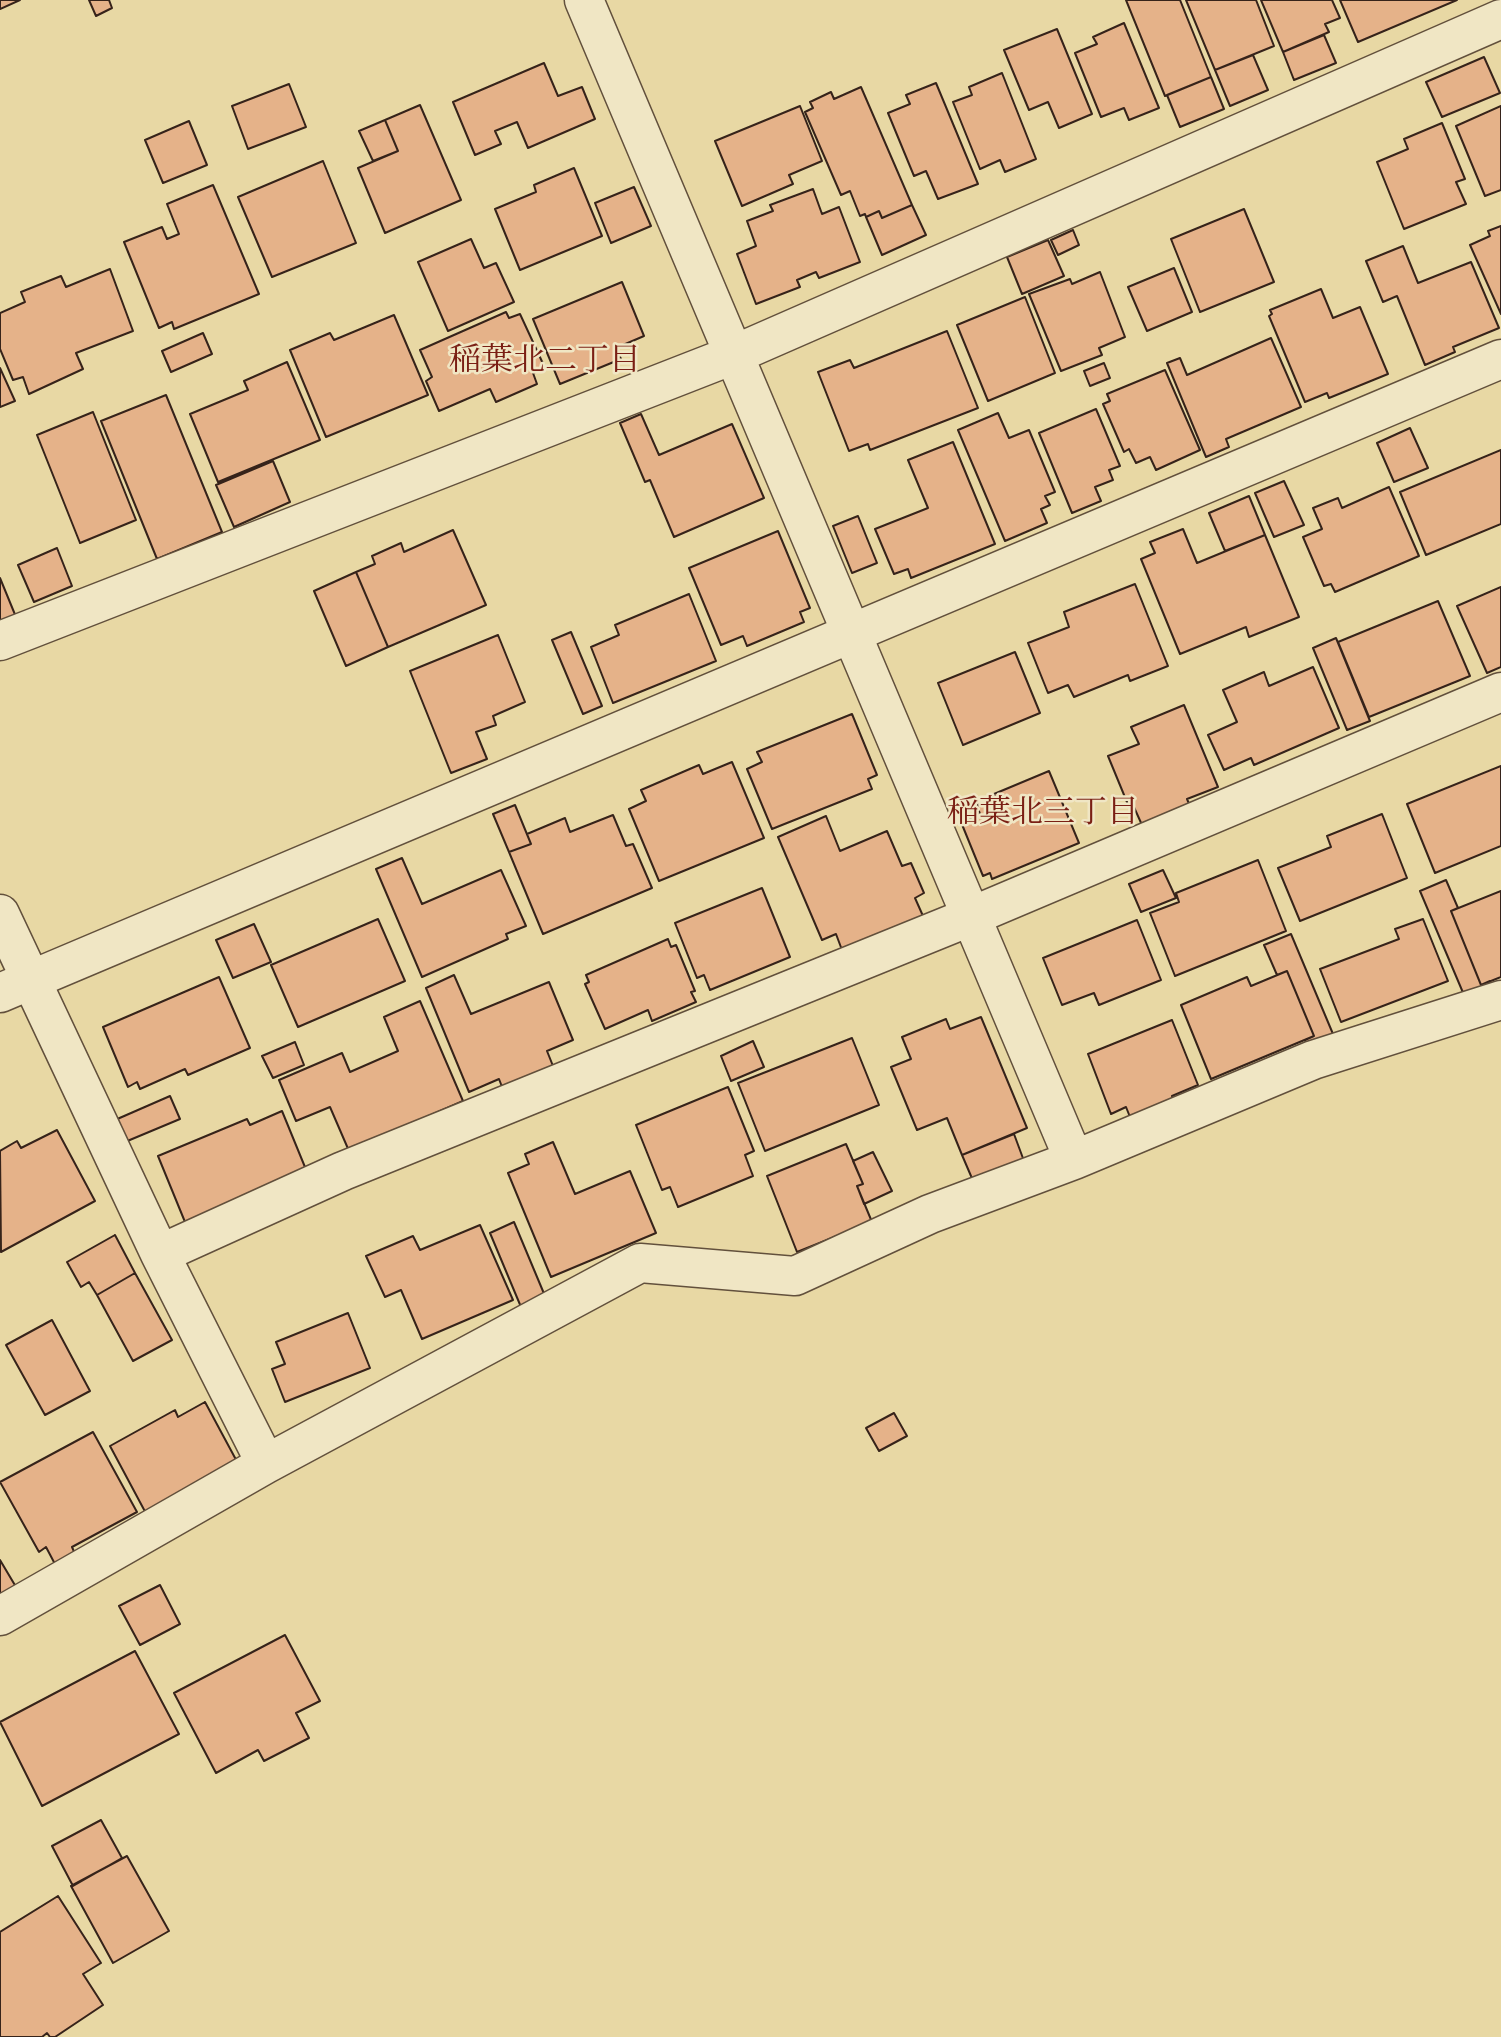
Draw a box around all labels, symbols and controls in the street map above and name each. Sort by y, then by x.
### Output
district label: 稲葉北二丁目 [449,344,641,382]
district label: 稲葉北三丁目 [947,796,1139,834]

